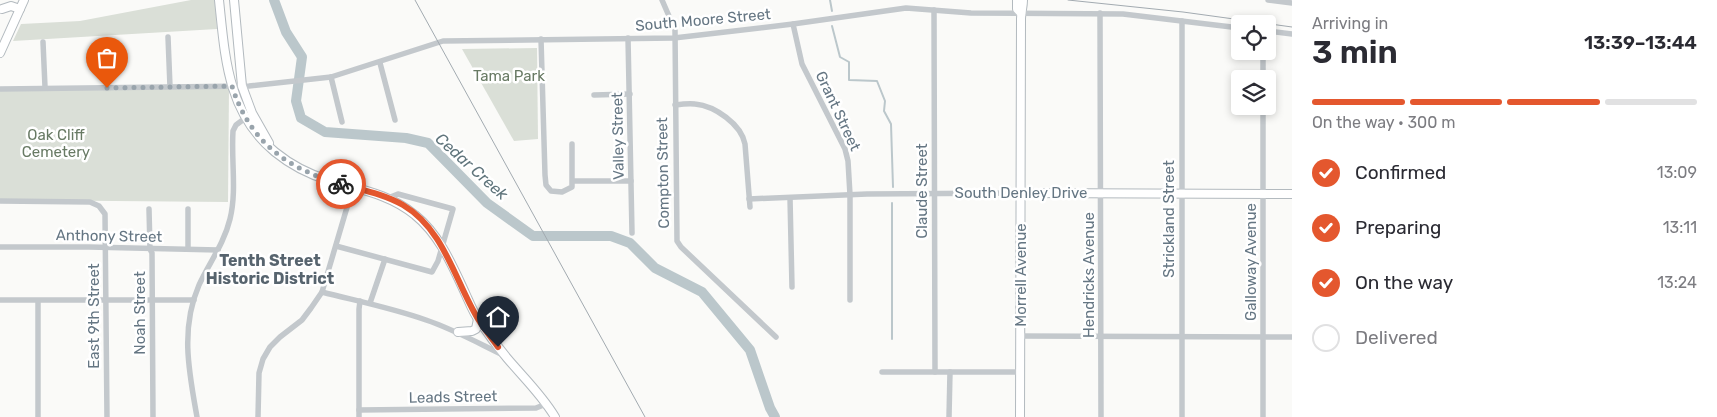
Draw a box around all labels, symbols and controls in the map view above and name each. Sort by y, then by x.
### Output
street label: South Moore Street [635,5,772,35]
text: Arriving in [1312,14,1388,33]
map controls [1231,15,1276,115]
button: locate [1231,15,1276,60]
text: 13:39–13:44 [1584,31,1697,54]
text: 3 min [1312,33,1398,71]
pin [86,37,128,88]
icon: bag [93,44,121,72]
park label: Tama Park [473,67,545,85]
street label: Grant Street [812,68,864,154]
button: layers [1231,70,1276,115]
street label: Valley Street [608,92,628,180]
text: On the way · 300 m [1312,113,1455,132]
street label: Compton Street [653,117,673,229]
park label: Oak Cliff Cemetery [22,126,90,161]
water label: Cedar Creek [432,129,512,204]
street label: Claude Street [913,143,931,239]
courier [316,159,366,209]
icon: check [1312,159,1340,187]
street label: Strickland Street [1160,160,1178,278]
text: Confirmed [1355,161,1446,184]
text: 13:09 [1657,163,1697,182]
icon: bike [327,170,355,198]
street label: South Denley Drive [955,184,1087,202]
street label: Galloway Avenue [1242,203,1260,321]
street label: Hendricks Avenue [1080,212,1098,338]
icon: check [1312,214,1340,242]
text: Preparing [1355,216,1441,239]
text: 13:11 [1663,218,1697,237]
street label: Morrell Avenue [1012,223,1030,327]
street label: Anthony Street [56,226,162,246]
district label: Tenth Street Historic District [206,251,335,288]
street label: East 9th Street [85,263,103,369]
icon: check [1312,269,1340,297]
street label: Noah Street [131,271,149,355]
text: On the way [1355,271,1453,294]
text: 13:24 [1657,273,1697,292]
pin [477,296,519,347]
icon: home [484,303,512,331]
text: Delivered [1355,326,1438,349]
street label: Leads Street [409,387,498,407]

